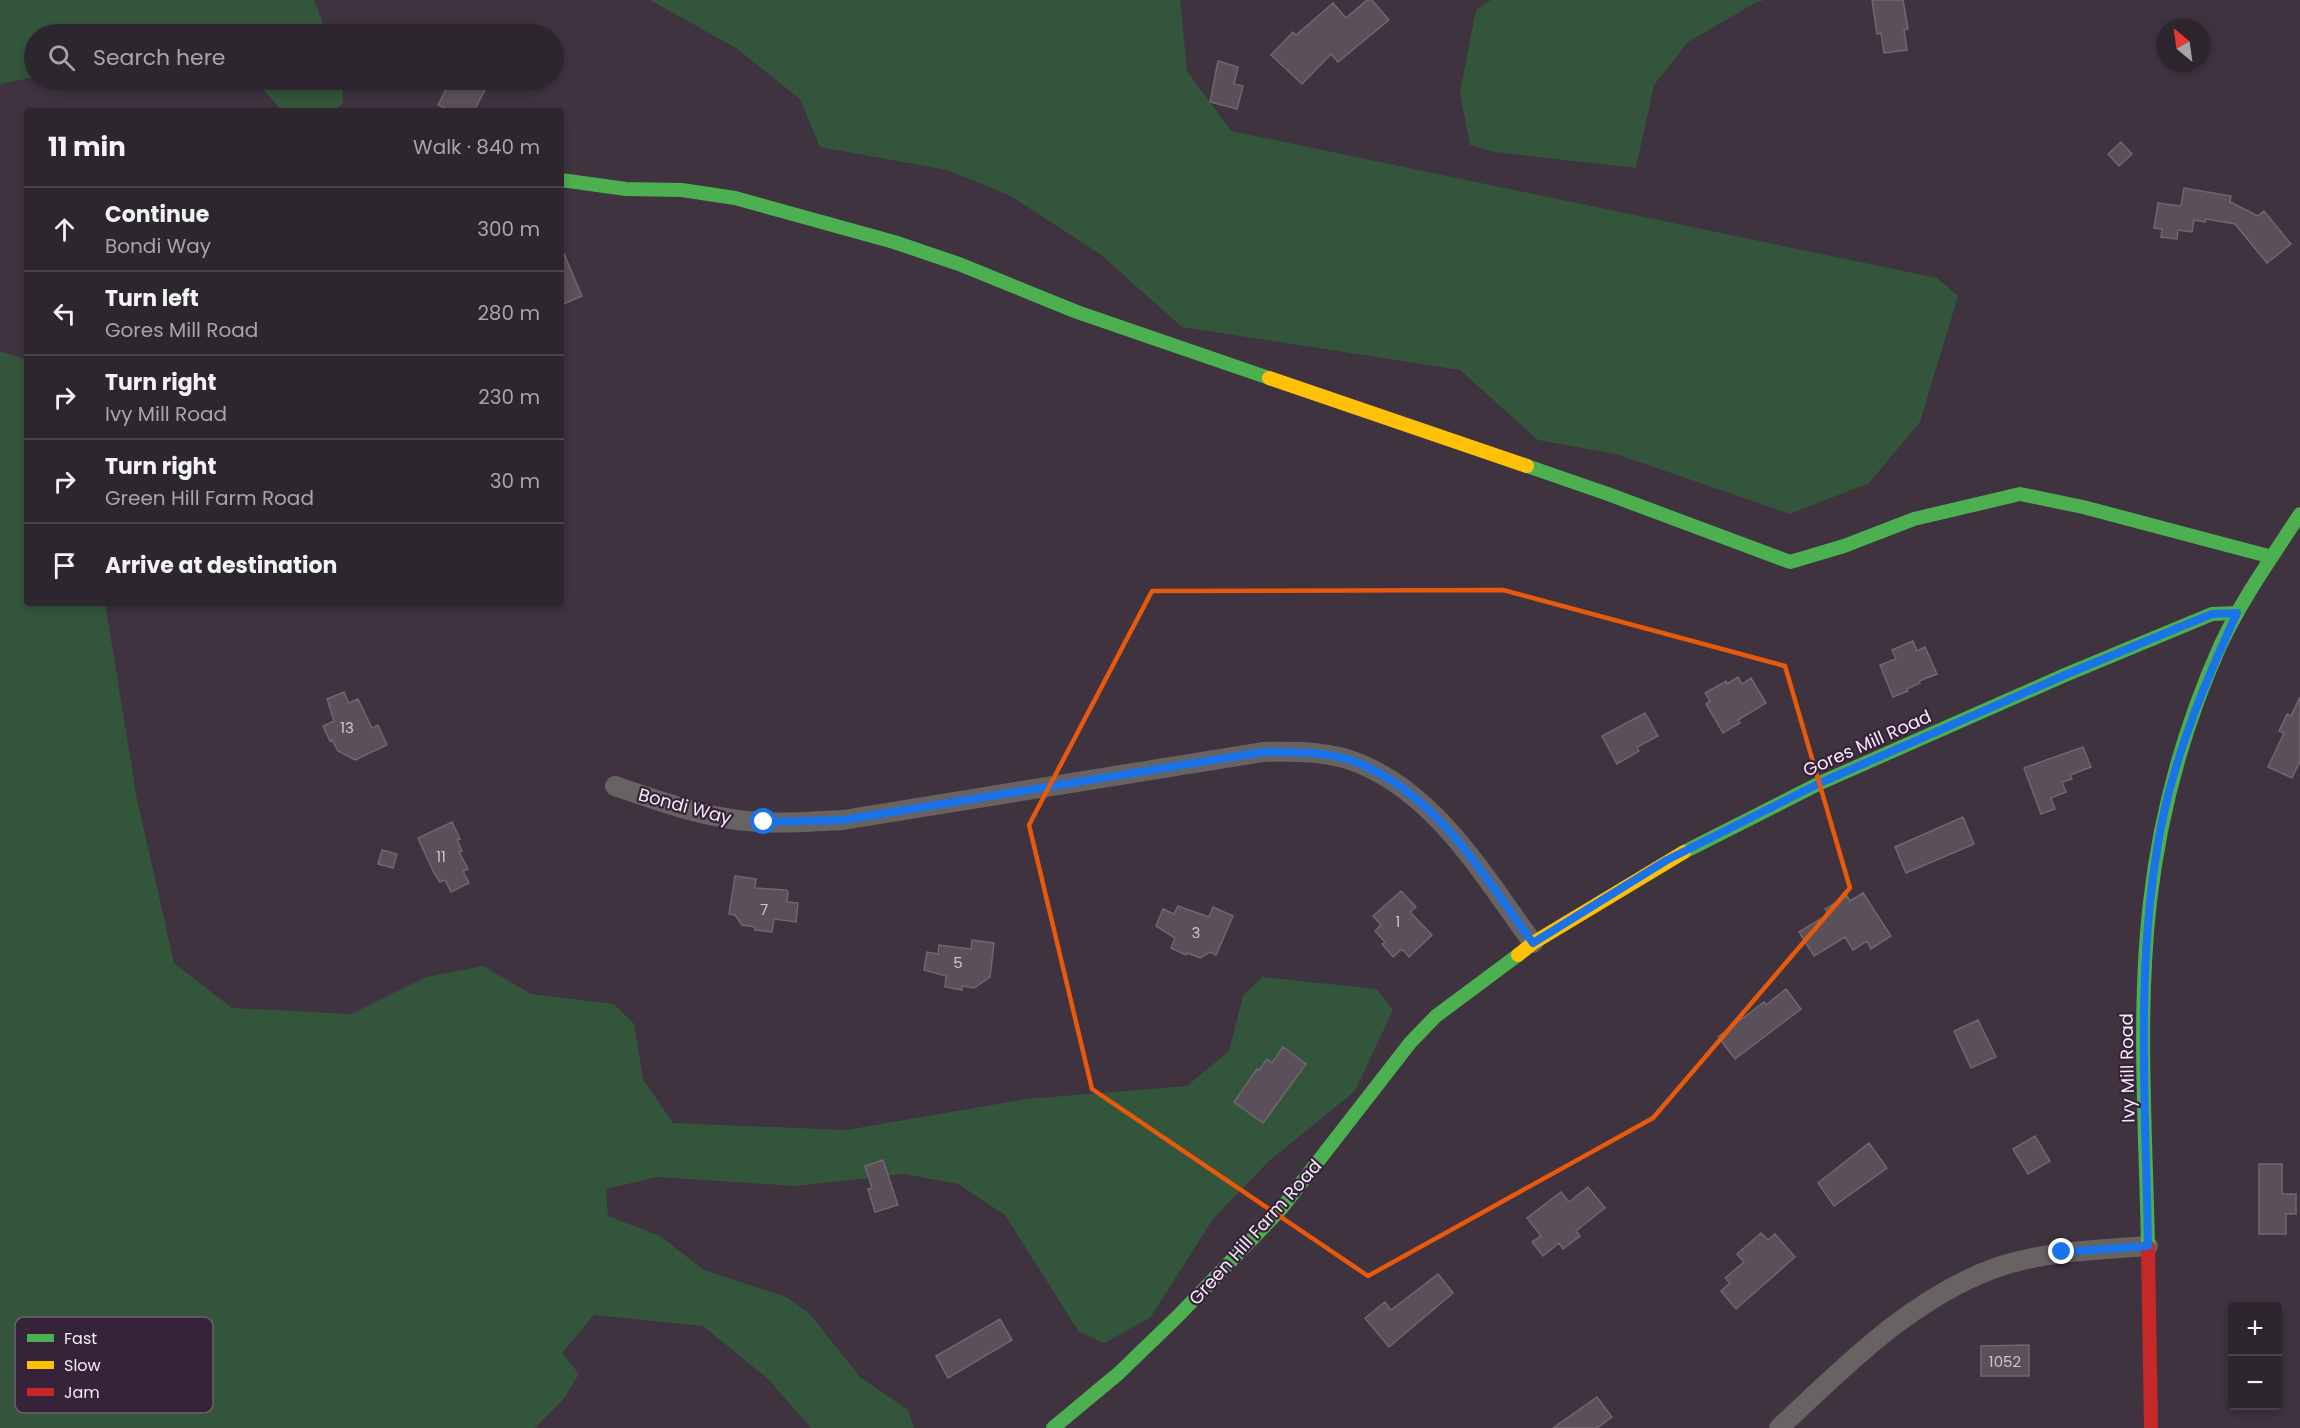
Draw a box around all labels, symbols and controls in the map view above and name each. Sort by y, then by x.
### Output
north arrow [2156,18,2210,72]
search box [24,24,564,90]
icon: search [45,41,78,74]
text: Search here [93,42,226,73]
text: 11 min [48,129,126,165]
text: Walk · 840 m [413,133,540,161]
text: Continue [105,199,209,230]
icon: ahead [48,213,81,246]
text: 300 m [477,215,540,243]
text: Bondi Way [105,232,211,260]
text: Turn left [105,283,199,314]
icon: left [48,297,81,330]
text: 280 m [477,299,540,327]
text: Gores Mill Road [105,316,258,344]
text: Turn right [105,367,216,398]
icon: right [48,381,81,414]
text: 230 m [478,383,540,411]
text: Ivy Mill Road [105,400,227,428]
text: Turn right [105,451,216,482]
icon: right [48,465,81,498]
text: 30 m [490,467,540,495]
text: Green Hill Farm Road [105,484,314,512]
icon: arrive [48,549,81,582]
text: Arrive at destination [105,550,337,581]
street label: Gores Mill Road [1799,704,1935,782]
house number: 13 [340,717,354,738]
street label: Bondi Way [636,782,734,830]
route start [750,808,776,834]
house number: 11 [436,846,446,867]
house number: 7 [760,899,768,920]
house number: 1 [1396,911,1400,932]
house number: 3 [1192,922,1200,943]
house number: 5 [953,952,963,973]
street label: Ivy Mill Road [2114,1013,2140,1123]
street label: Green Hill Farm Road [1183,1154,1327,1310]
route end [2048,1238,2074,1264]
map controls [2228,1302,2282,1410]
button: + [2228,1302,2282,1356]
legend [15,1317,213,1413]
text: Fast [64,1327,97,1350]
house number: 1052 [1989,1351,2021,1372]
text: Slow [64,1354,101,1377]
button: − [2228,1356,2282,1410]
text: Jam [64,1381,100,1404]

